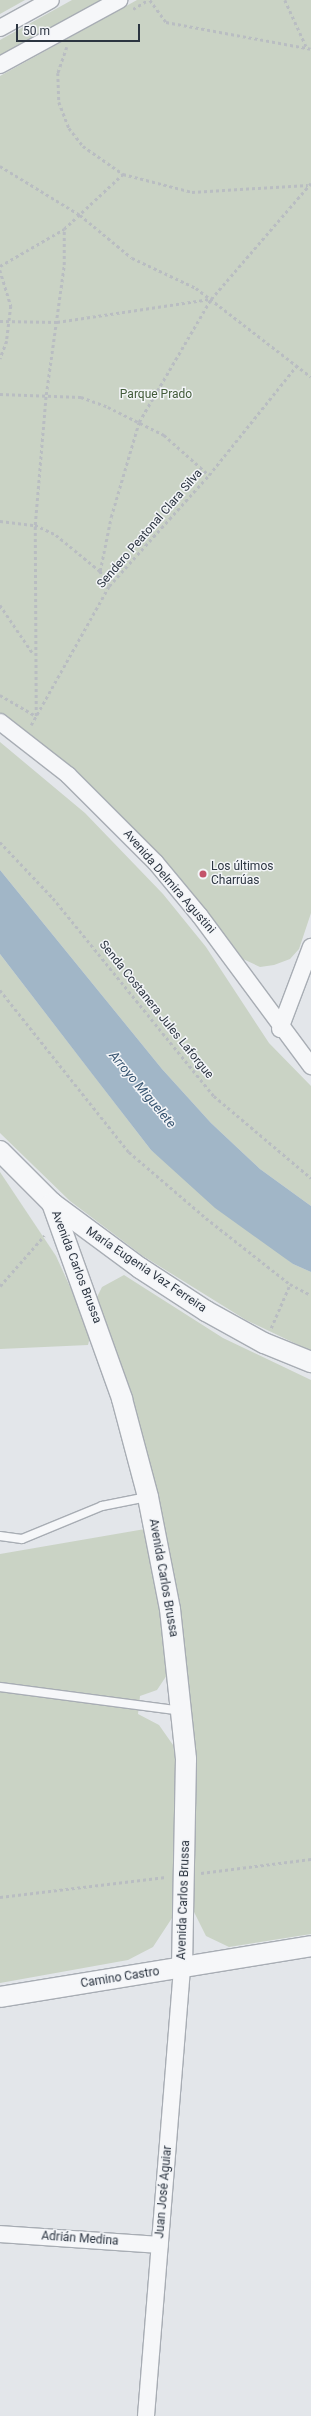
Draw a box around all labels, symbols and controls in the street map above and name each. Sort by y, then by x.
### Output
scale bar [18,16,142,42]
text: 50 m [23,24,50,38]
park label: Parque Prado [120,388,192,402]
street label: Sendero Peatonal Clara Silva [94,467,206,591]
street label: Avenida Delmira Agustini [120,827,218,937]
place label: Los últimos Charrúas [211,860,273,888]
marker: Los últimos Charrúas [198,869,208,879]
street label: Senda Costanera Jules Laforgue [96,938,216,1082]
water label: Arroyo Miguelete [105,1048,179,1132]
street label: Avenida Carlos Brussa [48,1208,104,1326]
street label: María Eugenia Vaz Ferreira [83,1224,209,1316]
street label: Avenida Carlos Brussa [146,1518,180,1638]
street label: Avenida Carlos Brussa [175,1840,193,1960]
street label: Camino Castro [80,1965,160,1991]
street label: Juan José Aguiar [153,2145,175,2239]
street label: Adrián Medina [41,2229,119,2249]

